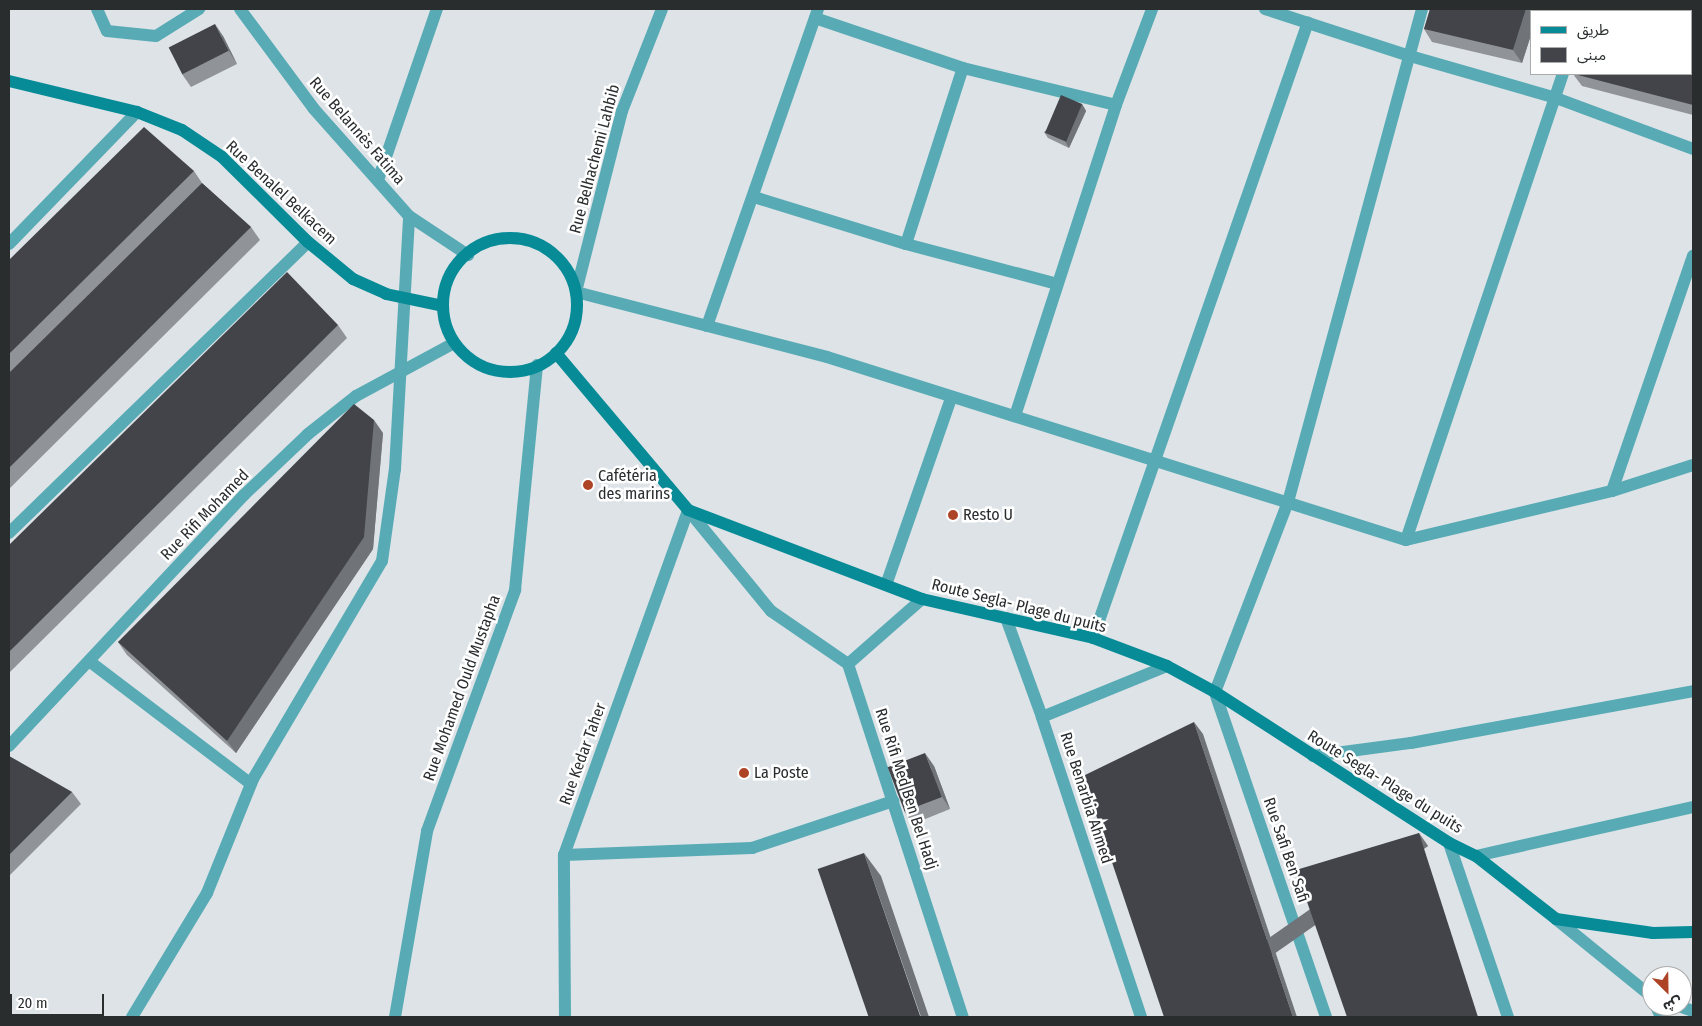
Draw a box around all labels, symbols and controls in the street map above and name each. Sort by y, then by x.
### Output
legend [1530,10,1692,75]
text: طريق [1577,21,1609,39]
text: مبنى [1577,46,1606,64]
street label: Rue Belannès Fatima [305,73,409,189]
street label: Rue Belhachemi Lahbib [566,82,624,236]
street label: Rue Benalel Belkacem [222,137,340,249]
street label: Rue Rifi Mohamed [157,466,253,564]
place label: Cafétéria des marins [598,466,670,504]
marker: Cafétéria des marins [582,479,594,491]
place label: Resto U [963,505,1013,525]
marker: Resto U [947,509,959,521]
street label: Route Segla- Plage du puits [930,575,1108,637]
street label: Rue Mohamed Ould Mustapha [419,592,505,784]
street label: Rue Kedar Taher [556,700,610,808]
street label: Rue Rifi Med Ben Bel Hadj [871,706,941,872]
street label: Route Segla- Plage du puits [1304,726,1466,838]
street label: Rue Benarbia Ahmed [1056,730,1116,866]
place label: La Poste [754,763,809,783]
marker: La Poste [738,767,750,779]
street label: Rue Safi Ben Safi [1259,795,1313,905]
north arrow [1642,966,1692,1016]
scale bar [12,984,106,1016]
text: ش [1661,993,1685,1016]
text: 20 m [18,994,48,1012]

